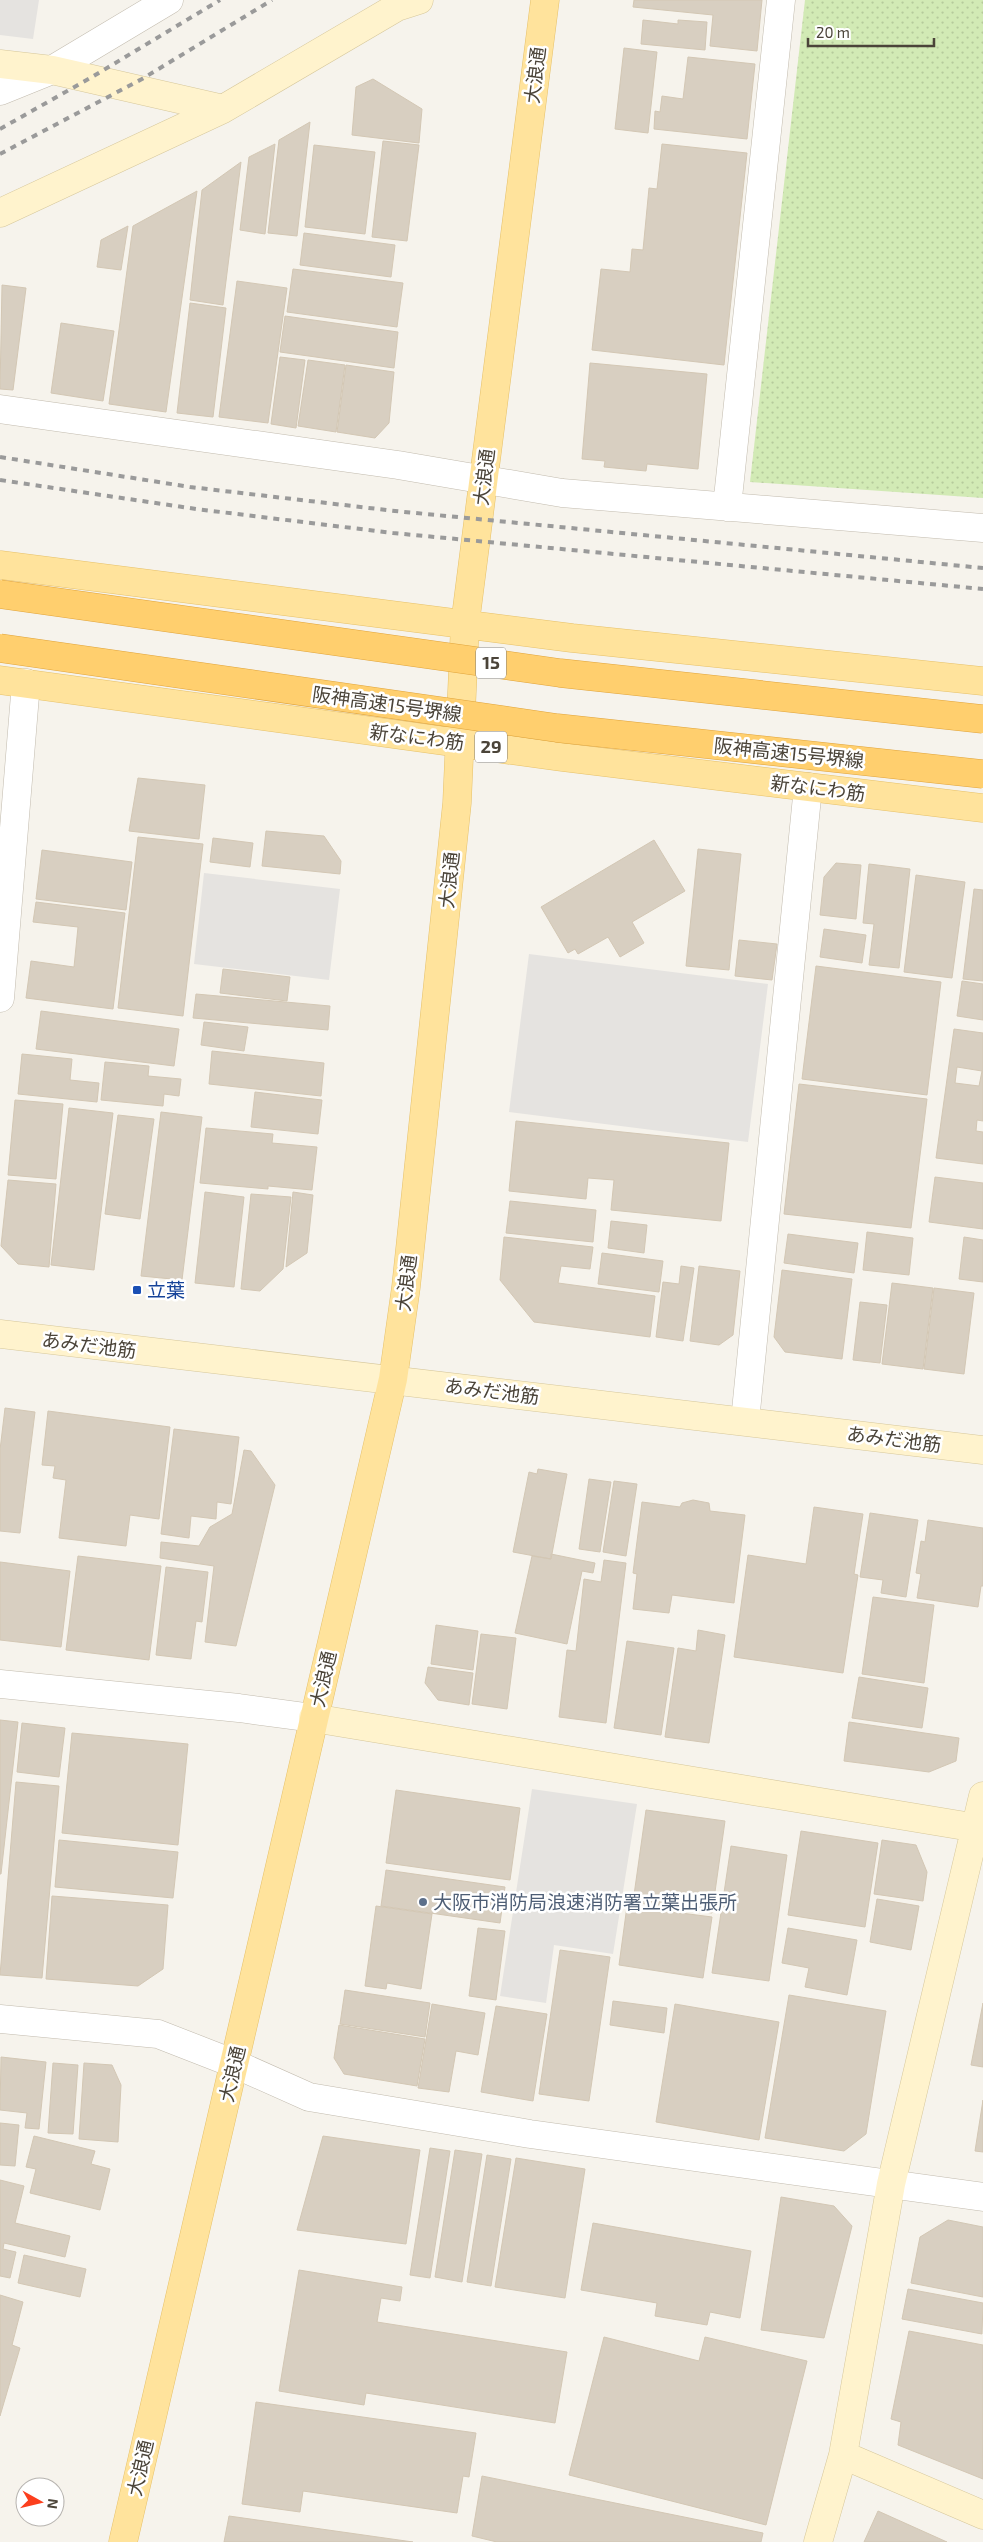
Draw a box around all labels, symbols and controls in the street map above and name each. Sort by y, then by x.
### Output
scale bar [808,15,934,47]
text: 20 m [816,23,850,41]
street label: 大浪通 [520,45,549,105]
street label: 大浪通 [469,447,498,507]
road number: 15 [476,648,506,678]
street label: 阪神高速15号堺線 [311,682,463,725]
street label: 新なにわ筋 [369,719,466,754]
road number: 29 [475,732,507,762]
street label: 阪神高速15号堺線 [713,733,865,772]
street label: 新なにわ筋 [770,770,867,805]
street label: 大浪通 [434,850,463,910]
street label: 大浪通 [391,1253,420,1313]
place label: 立葉 [147,1278,185,1301]
marker: 立葉 [131,1284,143,1296]
street label: あみだ池筋 [41,1327,138,1362]
street label: あみだ池筋 [444,1373,541,1408]
street label: あみだ池筋 [846,1421,943,1456]
street label: 大浪通 [305,1649,340,1709]
place label: 大阪市消防局浪速消防署立葉出張所 [433,1890,737,1913]
marker: 大阪市消防局浪速消防署立葉出張所 [417,1896,429,1908]
street label: 大浪通 [214,2044,249,2104]
street label: 大浪通 [122,2438,157,2498]
north arrow [15,2477,65,2527]
text: N [44,2498,62,2510]

